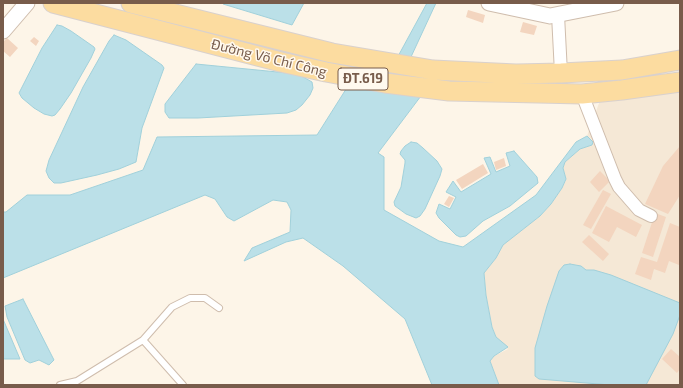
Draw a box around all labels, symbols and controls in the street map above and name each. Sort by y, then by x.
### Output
street label: Đường Võ Chí Công [209,36,329,80]
road number: ĐT.619 [338,68,388,90]

